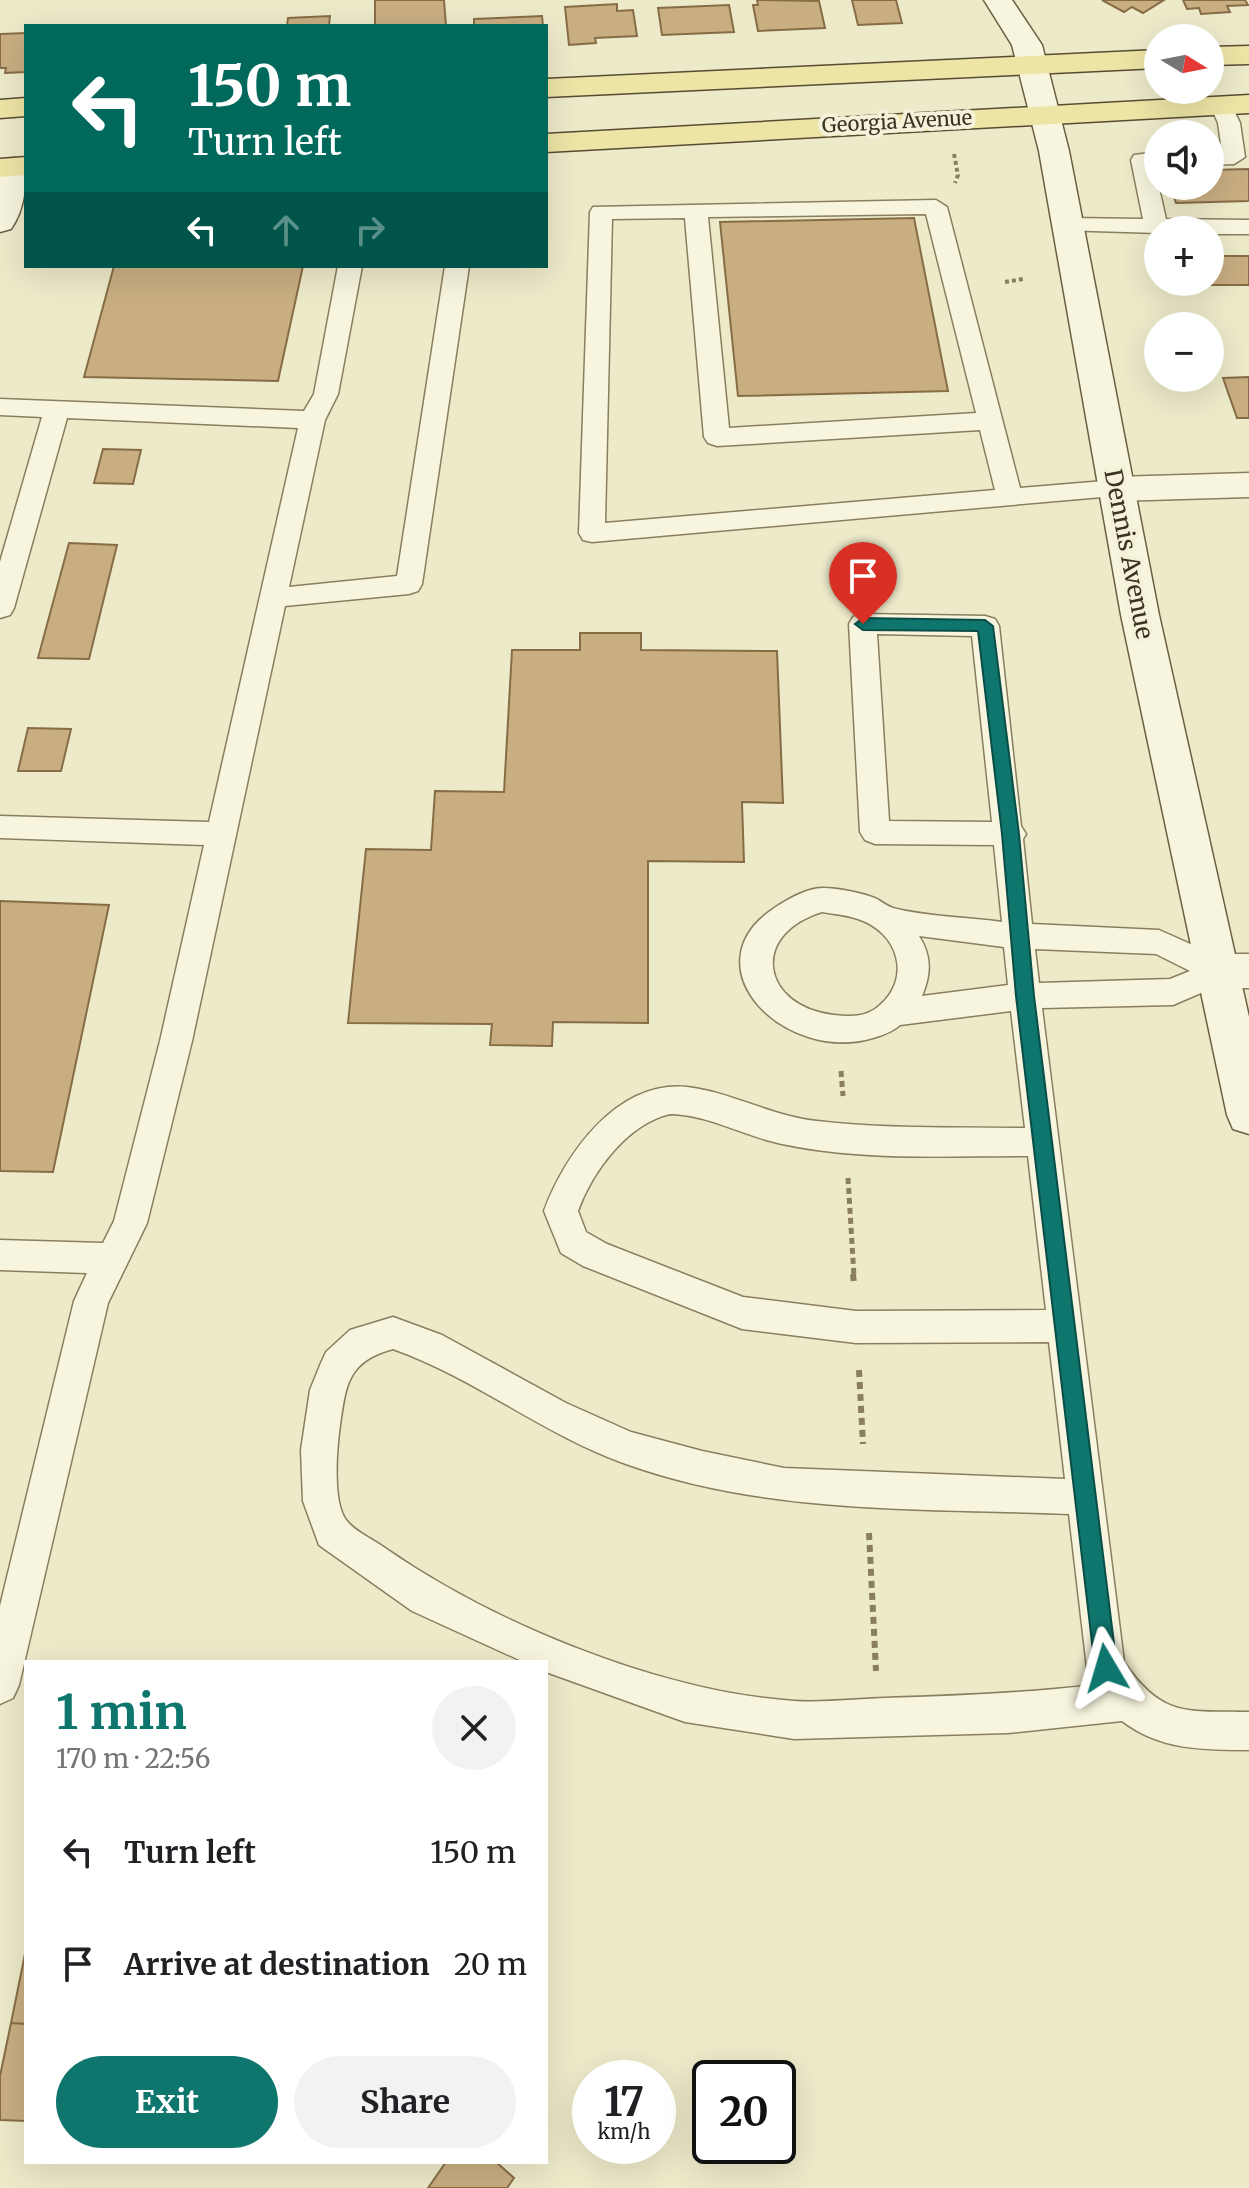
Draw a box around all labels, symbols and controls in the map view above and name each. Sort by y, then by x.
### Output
north arrow [1144,24,1224,104]
map controls [1144,24,1224,392]
text: 150 m [188,51,351,121]
icon: left [56,56,160,160]
street label: Georgia Avenue [821,105,973,137]
text: Turn left [188,120,342,165]
button: sound [1144,120,1224,200]
icon: left [180,208,224,252]
icon: ahead [264,208,308,252]
icon: right [348,208,392,252]
button: + [1144,216,1224,296]
button: − [1144,312,1224,392]
street label: Dennis Avenue [1097,466,1161,642]
pin [829,542,897,624]
icon: arrive [841,554,885,598]
position arrow [1064,1626,1148,1710]
text: 1 min [56,1682,187,1742]
button: close [432,1686,516,1770]
text: 170 m · 22:56 [56,1742,210,1775]
icon: left [56,1830,100,1874]
text: Turn left [124,1833,256,1871]
text: 150 m [430,1833,516,1871]
icon: arrive [56,1942,100,1986]
text: Arrive at destination [124,1945,430,1983]
text: 20 m [454,1945,527,1983]
button: Exit [56,2056,278,2148]
button: Share [294,2056,516,2148]
speed limit sign: 20 [692,2060,796,2164]
text: 17 [604,2077,644,2127]
text: km/h [598,2119,650,2144]

